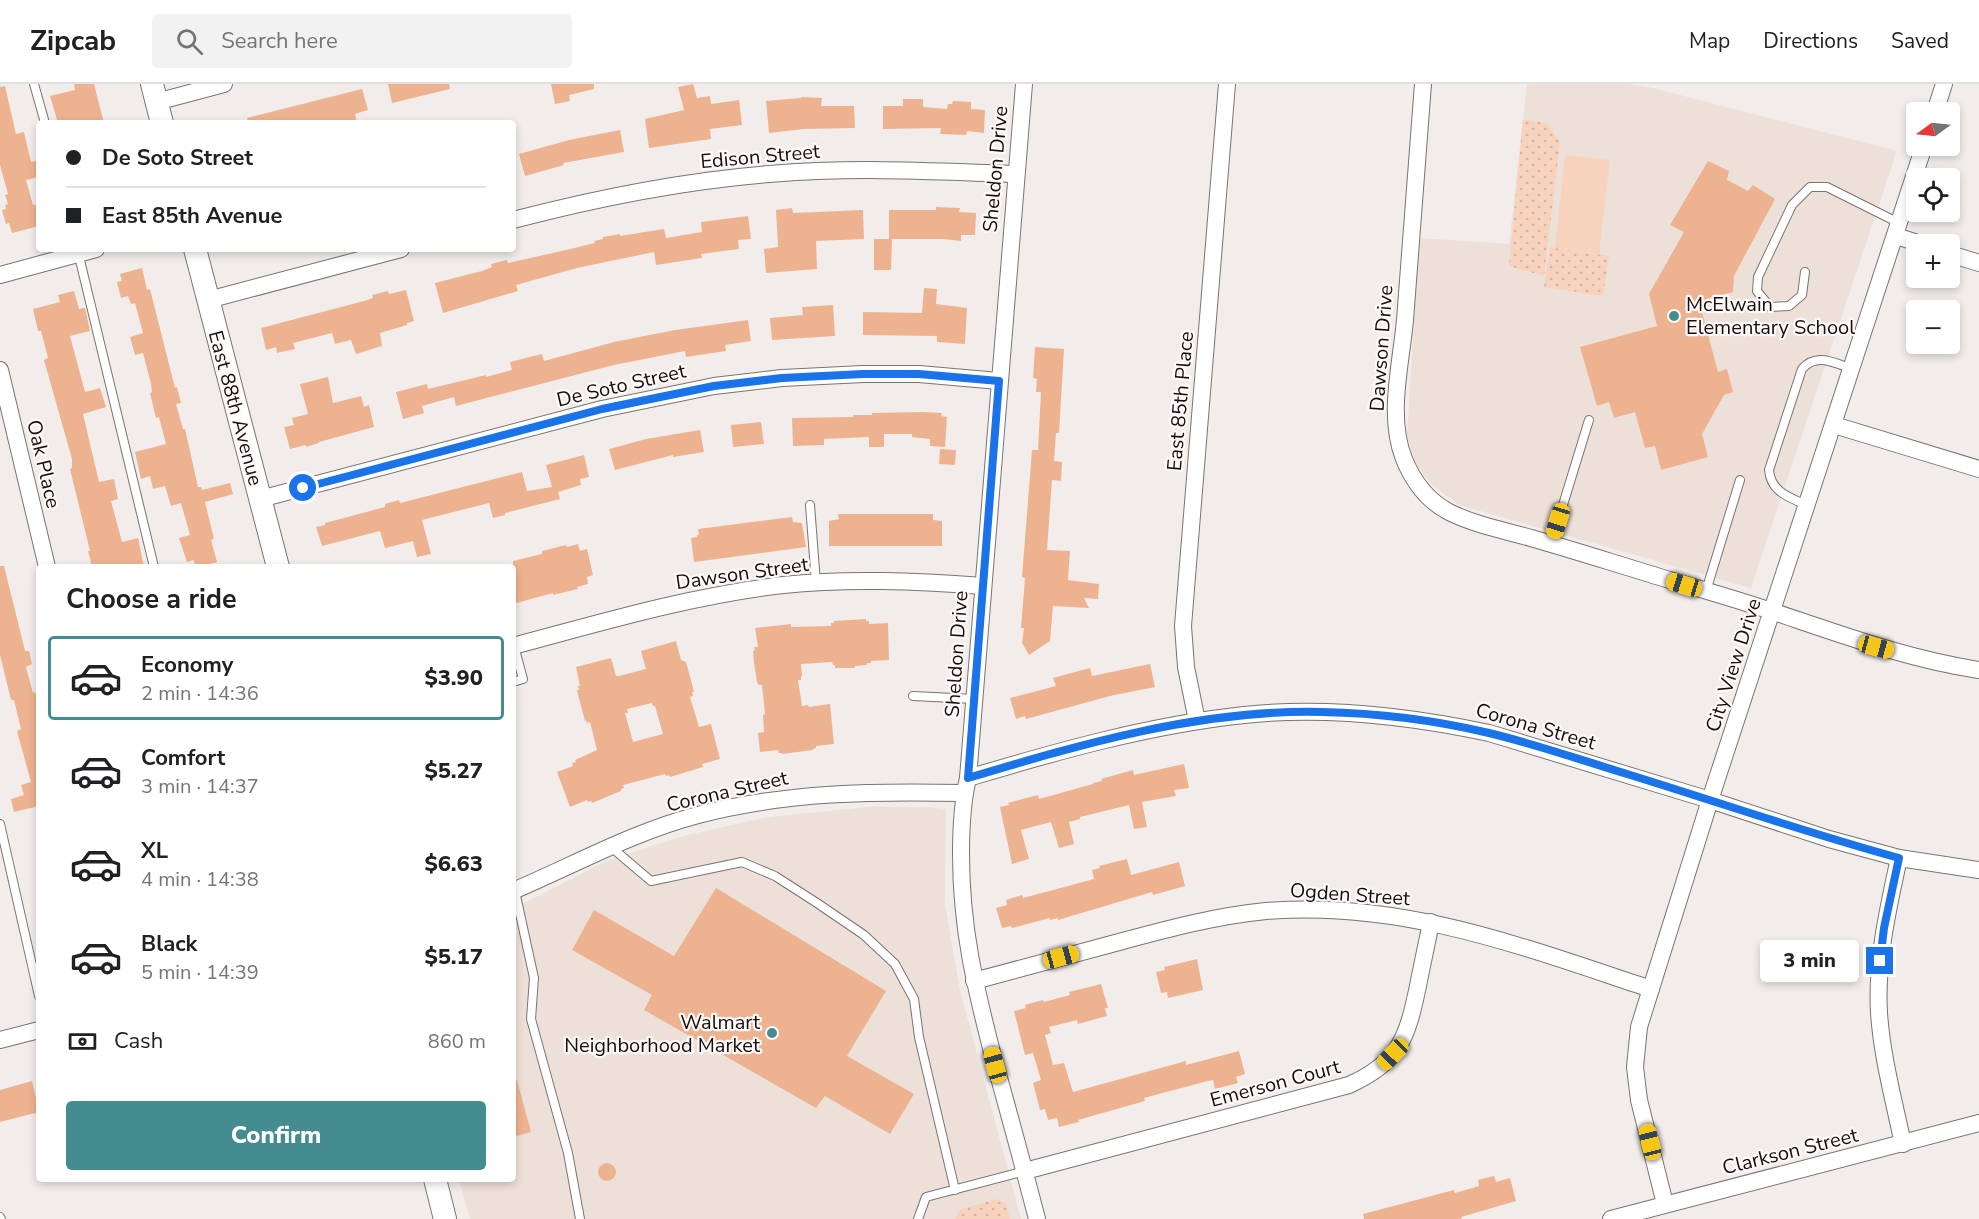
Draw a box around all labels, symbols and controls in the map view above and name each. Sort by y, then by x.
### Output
search box [152,14,572,68]
text: Zipcab [30,22,116,60]
icon: search [173,25,206,58]
text: Search here [221,26,338,56]
text: Map [1689,27,1730,55]
text: Directions [1763,27,1858,55]
text: Saved [1891,27,1949,55]
north arrow [1906,102,1960,156]
map controls [1906,102,1960,354]
street label: Sheldon Drive [977,105,1014,233]
street label: Edison Street [699,138,822,175]
text: De Soto Street [102,143,253,173]
button: locate [1906,168,1960,222]
text: East 85th Avenue [102,201,282,231]
button: + [1906,234,1960,288]
street label: Dawson Drive [1364,284,1399,412]
place label: McElwain Elementary School [1686,291,1855,341]
button: − [1906,300,1960,354]
marker: McElwain Elementary School [1667,309,1681,323]
street label: East 88th Avenue [202,328,269,489]
street label: East 85th Place [1161,330,1200,472]
street label: De Soto Street [554,357,689,413]
street label: Oak Place [20,417,67,511]
route start [289,474,316,501]
car [1544,501,1572,541]
street label: Dawson Street [674,551,811,596]
car [1664,571,1704,599]
text: Choose a ride [66,581,237,618]
street label: Sheldon Drive [939,590,974,718]
street label: City View Drive [1699,595,1768,735]
car [1856,634,1896,660]
text: Economy [141,650,233,680]
icon: car [69,651,123,705]
text: $3.90 [424,663,483,693]
text: 2 min · 14:36 [141,680,259,707]
street label: Corona Street [1473,696,1600,757]
text: Comfort [141,743,225,773]
icon: car [69,744,123,798]
text: $5.27 [424,756,483,786]
street label: Corona Street [664,764,791,819]
text: 3 min · 14:37 [141,773,259,800]
text: XL [141,836,168,866]
icon: car [69,837,123,891]
text: $6.63 [424,849,483,879]
text: 4 min · 14:38 [141,866,259,893]
street label: Ogden Street [1289,877,1412,912]
text: Black [141,929,197,959]
icon: car [69,930,123,984]
callout: 3 min [1760,940,1859,982]
text: $5.17 [424,942,483,972]
car [1041,944,1081,970]
text: 3 min [1783,947,1836,974]
route end [1866,947,1893,974]
text: 5 min · 14:39 [141,959,259,986]
place label: Walmart Neighborhood Market [564,1009,761,1059]
icon: cash [66,1025,99,1058]
text: Cash [114,1026,163,1056]
marker: Walmart Neighborhood Market [765,1026,779,1040]
text: 860 m [428,1028,486,1055]
car [1374,1035,1412,1073]
car [982,1045,1008,1085]
street label: Emerson Court [1207,1053,1344,1114]
button: Confirm [66,1101,486,1170]
street label: Clarkson Street [1720,1121,1862,1181]
car [1637,1122,1663,1162]

